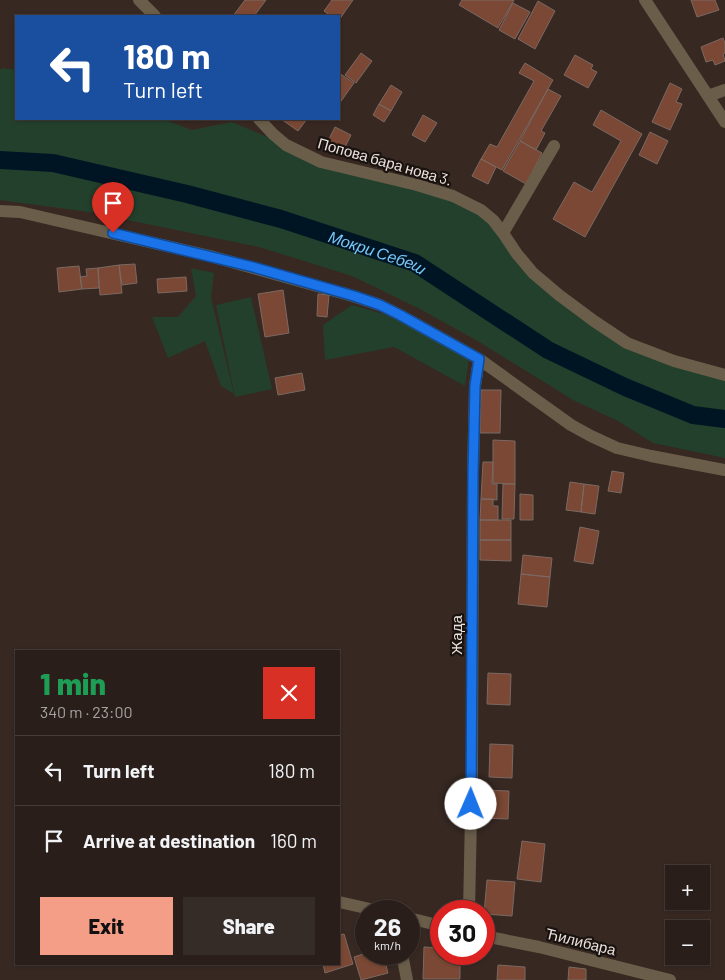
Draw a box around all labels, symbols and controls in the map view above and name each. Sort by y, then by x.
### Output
text: 180 m [123,34,211,76]
icon: left [40,35,105,100]
text: Turn left [123,76,203,102]
street label: Попова бара нова 3. [316,133,454,189]
pin [92,182,134,233]
icon: arrive [99,189,127,217]
water label: Мокри Себеш [326,226,430,278]
street label: Жада [447,615,465,655]
text: 1 min [40,665,106,701]
button: close [263,667,315,719]
text: 340 m · 23:00 [40,702,133,721]
icon: left [40,757,68,785]
text: Turn left [83,759,154,782]
text: 180 m [268,759,315,782]
position arrow [444,777,496,829]
icon: arrive [40,827,68,855]
text: Arrive at destination [83,829,255,852]
text: 160 m [270,829,317,852]
map controls [665,865,710,965]
button: + [665,865,710,910]
button: Exit [40,897,173,955]
button: Share [183,897,315,955]
speed limit sign: 30 [430,900,495,965]
text: 26 [374,911,401,941]
button: − [665,920,710,965]
street label: Ћилибара [544,924,619,959]
text: km/h [374,938,401,952]

